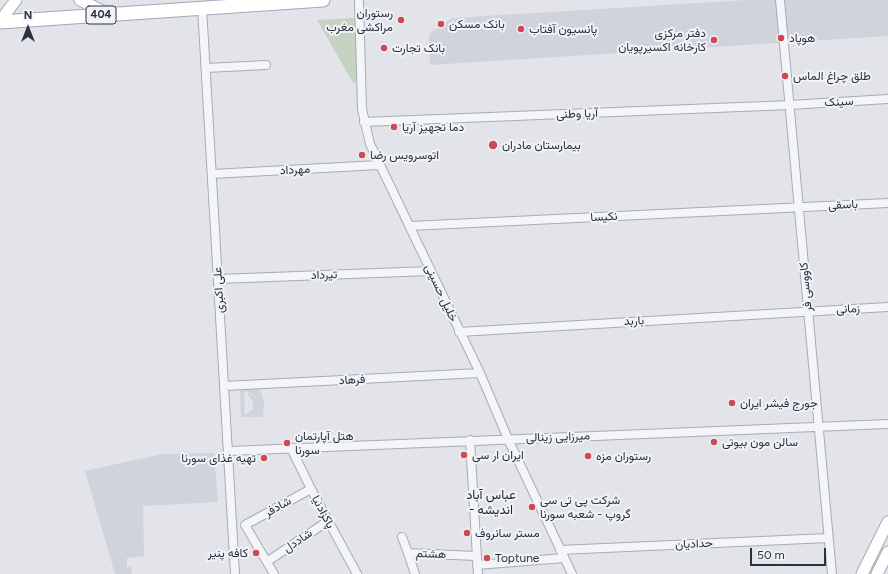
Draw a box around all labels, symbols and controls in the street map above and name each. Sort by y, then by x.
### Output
road number: 404 [86,6,116,24]
place label: رستوران مراکشی مغرب [326,6,393,34]
north arrow [8,8,48,48]
text: N [24,9,32,22]
marker: رستوران مراکشی مغرب [396,15,406,25]
place label: بانک مسکن [449,17,505,31]
marker: بانک مسکن [436,19,446,29]
place label: پانسیون آفتاب [529,22,597,36]
marker: پانسیون آفتاب [516,24,526,34]
place label: دفتر مرکزی کارخانه اکسیرپویان [618,26,706,54]
place label: هوپاد [789,31,815,45]
marker: هوپاد [776,33,786,43]
marker: دفتر مرکزی کارخانه اکسیرپویان [709,35,719,45]
place label: بانک تجارت [392,41,445,55]
marker: بانک تجارت [379,43,389,53]
place label: طلق چراغ الماس [793,69,871,83]
marker: طلق چراغ الماس [780,71,790,81]
street label: سینک [824,94,854,110]
street label: آریا وطنی [556,106,598,122]
place label: دما تجهیز آریا [402,120,464,134]
marker: دما تجهیز آریا [389,122,399,132]
place label: بیمارستان مادران [502,138,581,152]
marker: بیمارستان مادران [487,139,499,151]
place label: اتوسرویس رضا [370,148,439,162]
marker: اتوسرویس رضا [357,150,367,160]
street label: مهرداد [279,162,311,178]
street label: باسقی [828,197,858,213]
street label: نکیسا [590,209,618,225]
street label: خلیل حسینی [421,262,461,324]
street label: کاووسی فر [797,262,815,312]
street label: علی‌ اکبری [211,267,227,313]
street label: تیرداد [311,267,337,283]
street label: زمانی [836,301,860,317]
street label: باربد [623,313,645,329]
street label: فرهاد [338,372,366,388]
place label: جورج فیشر ایران [740,396,818,410]
marker: جورج فیشر ایران [727,398,737,408]
place label: هتل آپارتمان سورنا [295,429,354,457]
street label: میرزایی زینالی [526,429,590,445]
place label: سالن مون بیوتی [722,435,798,449]
marker: سالن مون بیوتی [709,437,719,447]
marker: هتل آپارتمان سورنا [282,438,292,448]
place label: ایران ار سی [472,448,524,462]
place label: رستوران مزه [596,449,651,463]
marker: ایران ار سی [459,450,469,460]
place label: تهیه غذای سورنا [181,451,256,465]
marker: رستوران مزه [583,451,593,461]
marker: تهیه غذای سورنا [259,453,269,463]
district label: عباس آباد - اندیشه [466,487,516,518]
street label: پاکزادنیا [308,493,338,531]
place label: شرکت پی تی سی گروپ - شعبه سورنا [540,493,631,521]
street label: شادفر [262,494,294,520]
marker: شرکت پی تی سی گروپ - شعبه سورنا [527,502,537,512]
street label: شاددل [281,526,315,556]
place label: مستر سانروف [475,526,540,540]
marker: مستر سانروف [462,528,472,538]
street label: حدادیان [675,536,713,552]
scale bar [752,540,828,566]
place label: کافه پنیر [208,546,248,560]
street label: هشتم [416,546,446,562]
marker: کافه پنیر [251,548,261,558]
text: 50 m [757,548,785,562]
place label: Toptune [495,551,539,565]
marker: Toptune [482,553,492,563]

